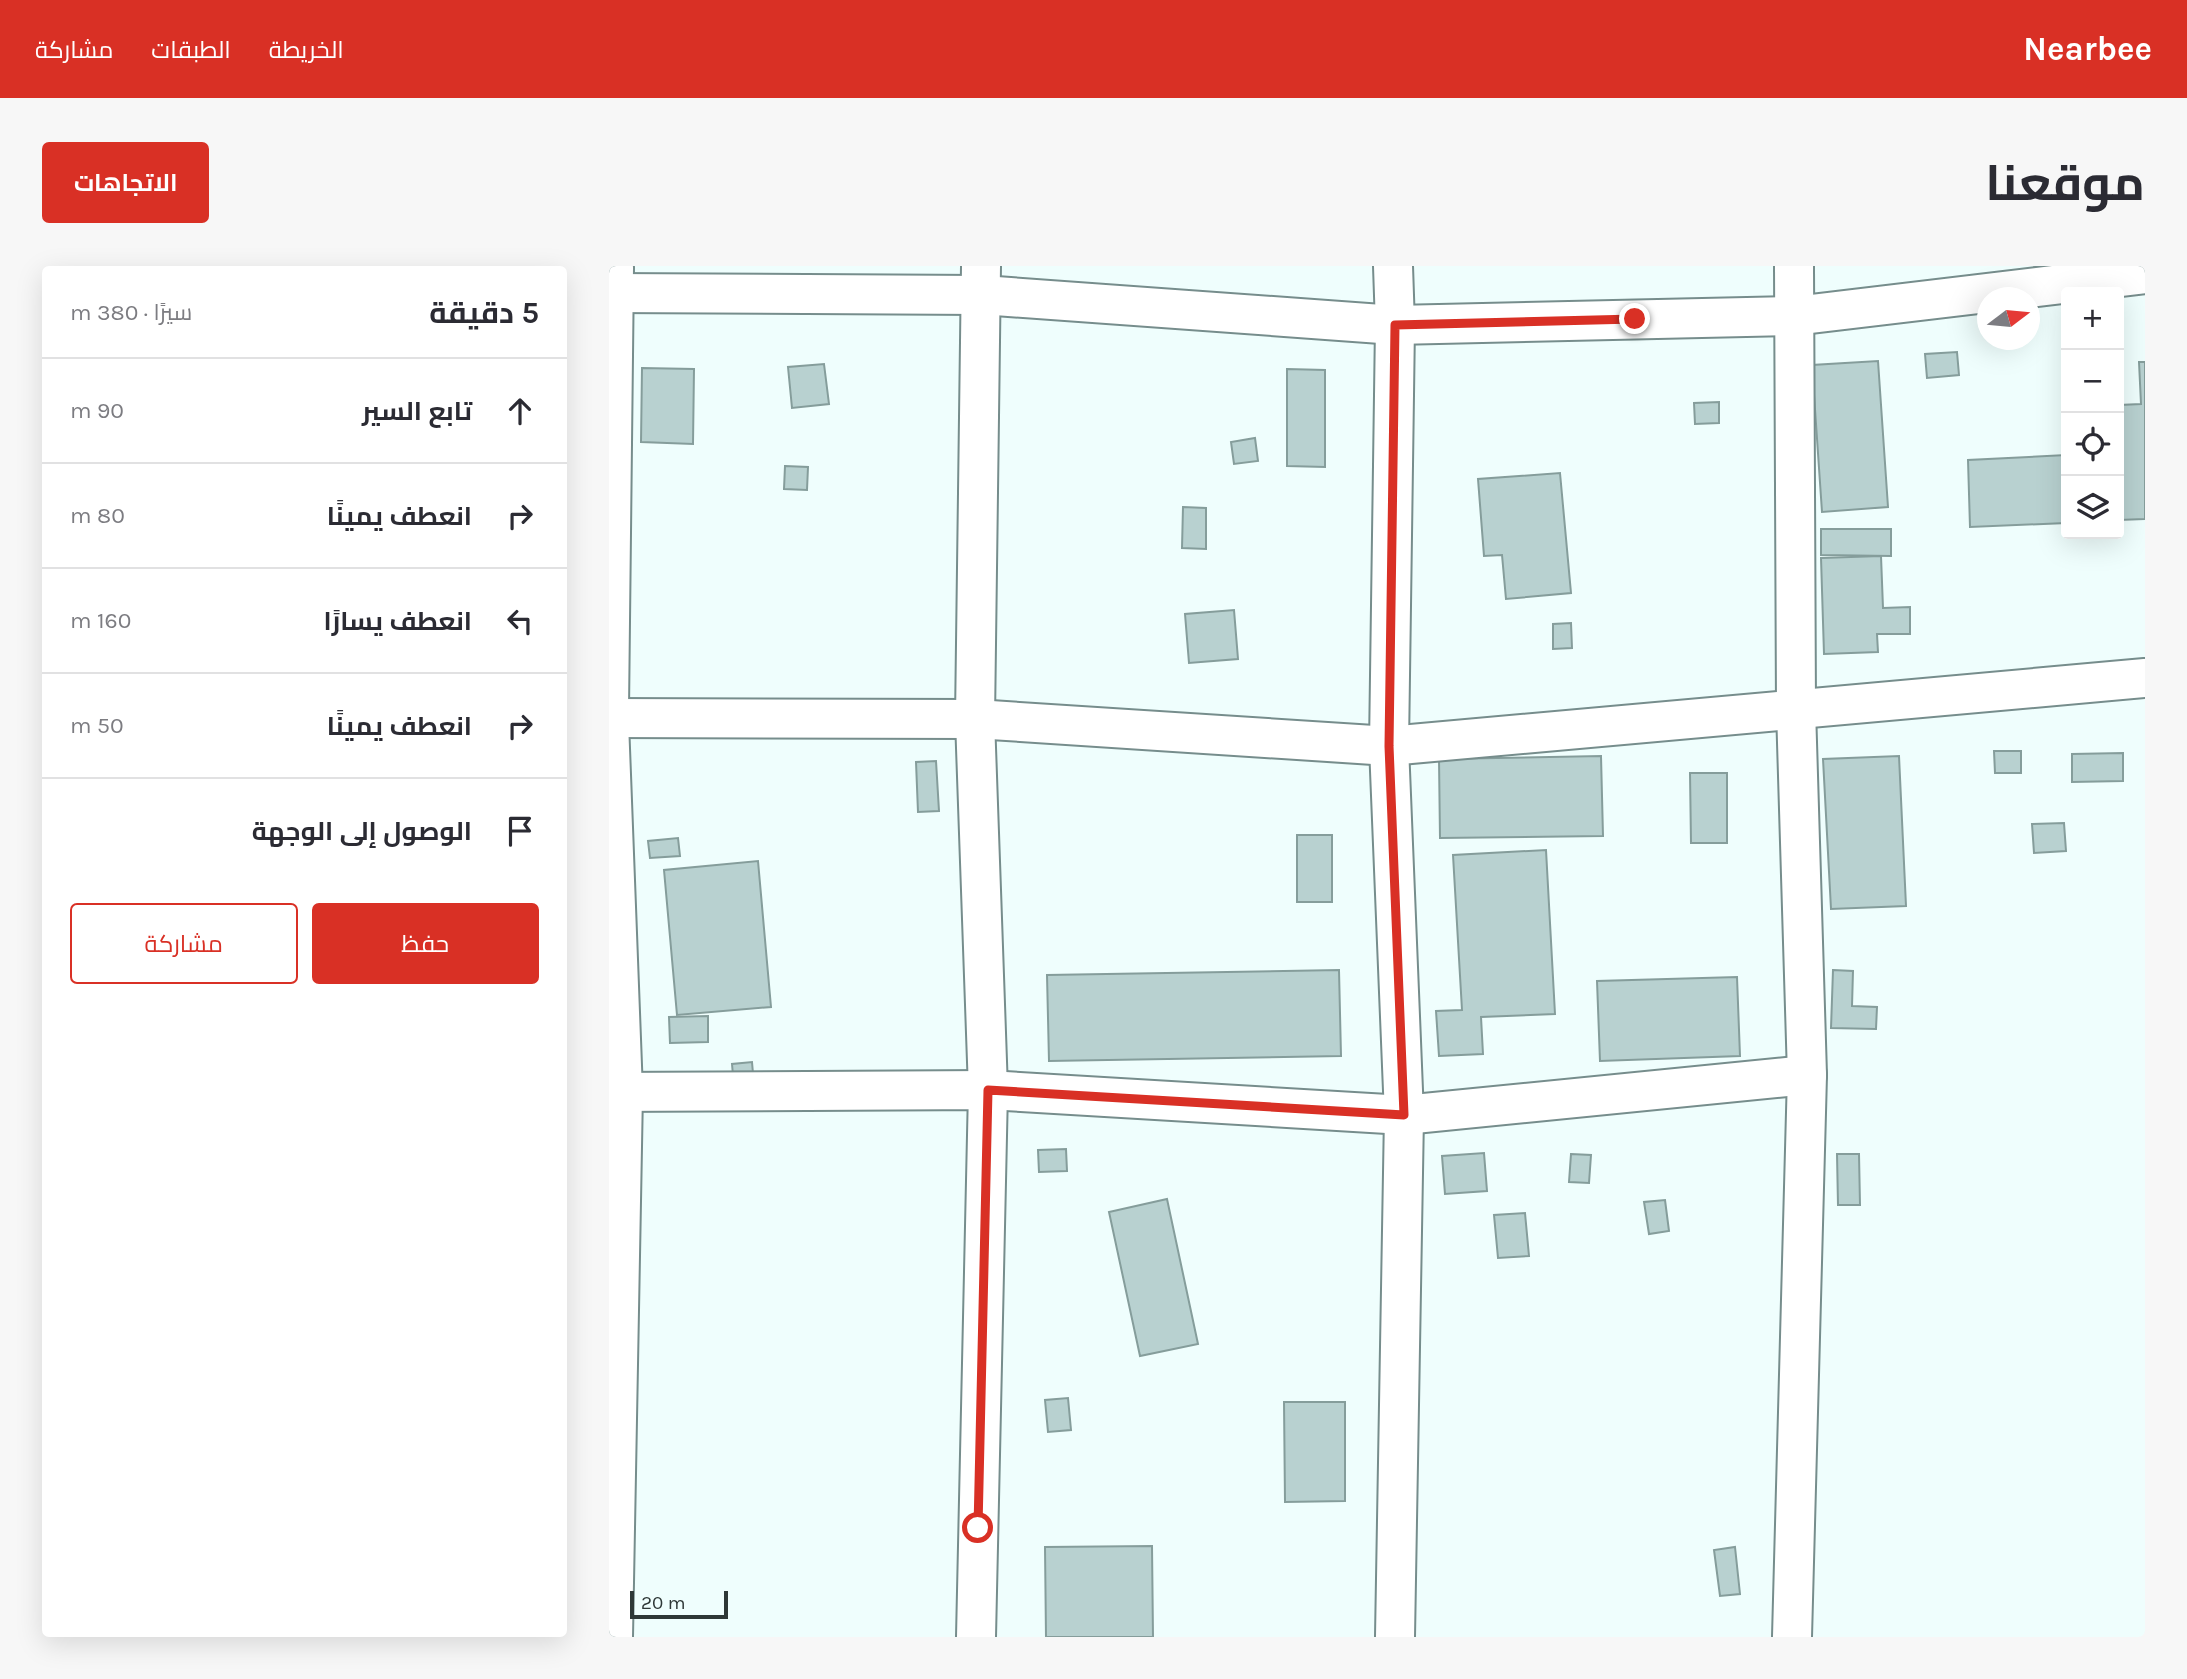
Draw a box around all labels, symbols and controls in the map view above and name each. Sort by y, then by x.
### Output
text: Nearbee [2023,30,2152,68]
text: مشاركة [35,36,113,64]
text: الطبقات [151,36,231,64]
text: الخريطة [269,36,344,64]
button: الاتجاهات [42,142,209,223]
text: موقعنا [1985,155,2145,212]
north arrow [1977,287,2040,350]
map controls [2061,287,2124,539]
button: + [2061,287,2124,350]
text: 5 دقيقة [429,295,539,331]
text: سيرًا · 380 m [70,299,192,326]
route end [1619,303,1650,334]
button: − [2061,350,2124,413]
icon: ahead [501,392,539,430]
text: تابع السير [362,396,472,427]
text: 90 m [70,397,124,424]
button: locate [2061,413,2124,476]
button: layers [2061,476,2124,539]
icon: right [501,497,539,535]
text: انعطف يمينًا [327,501,472,532]
text: 80 m [70,502,125,529]
icon: left [501,602,539,640]
text: انعطف يسارًا [324,606,472,637]
text: 160 m [70,607,131,634]
icon: right [501,707,539,745]
text: انعطف يمينًا [327,711,472,742]
text: 50 m [70,712,124,739]
icon: arrive [501,812,539,850]
text: الوصول إلى الوجهة [252,816,472,847]
button: مشاركة [70,903,298,984]
button: حفظ [312,903,539,984]
route start [962,1512,993,1543]
scale bar [630,1588,728,1620]
text: 20 m [641,1592,686,1614]

